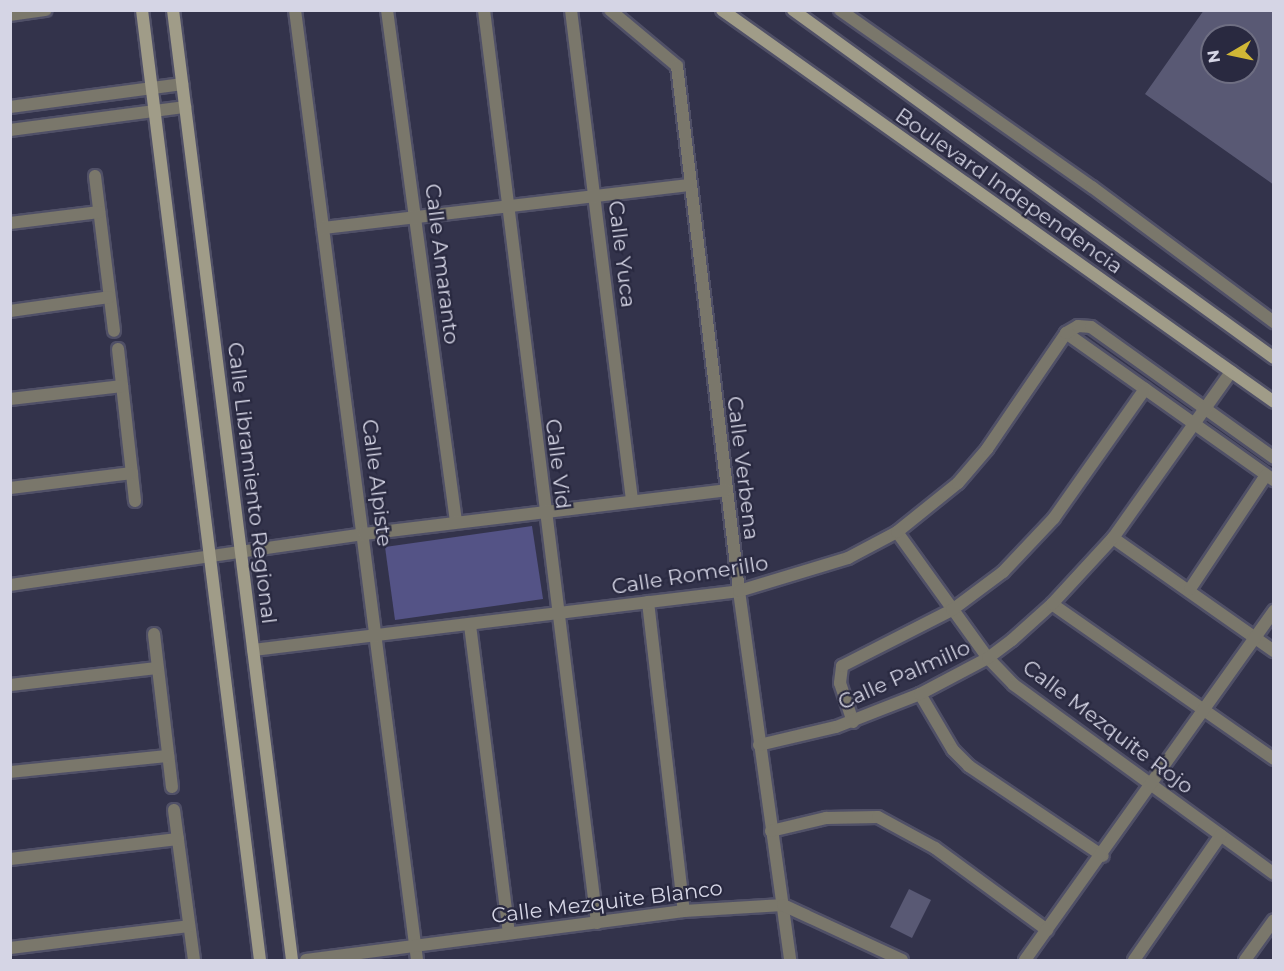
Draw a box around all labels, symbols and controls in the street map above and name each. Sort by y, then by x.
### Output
north arrow [1200,24,1260,84]
text: N [1203,49,1224,64]
street label: Boulevard Independencia [890,103,1128,279]
street label: Calle Amaranto [420,182,464,346]
street label: Calle Yuca [603,199,641,309]
street label: Calle Libramiento Regional [222,341,282,625]
street label: Calle Verbena [722,395,764,541]
street label: Calle Vid [540,417,576,511]
street label: Calle Alpiste [357,418,397,548]
street label: Calle Romerillo [610,550,770,600]
street label: Calle Palmillo [834,635,974,715]
street label: Calle Mezquite Rojo [1018,655,1198,799]
street label: Calle Mezquite Blanco [490,875,724,929]

